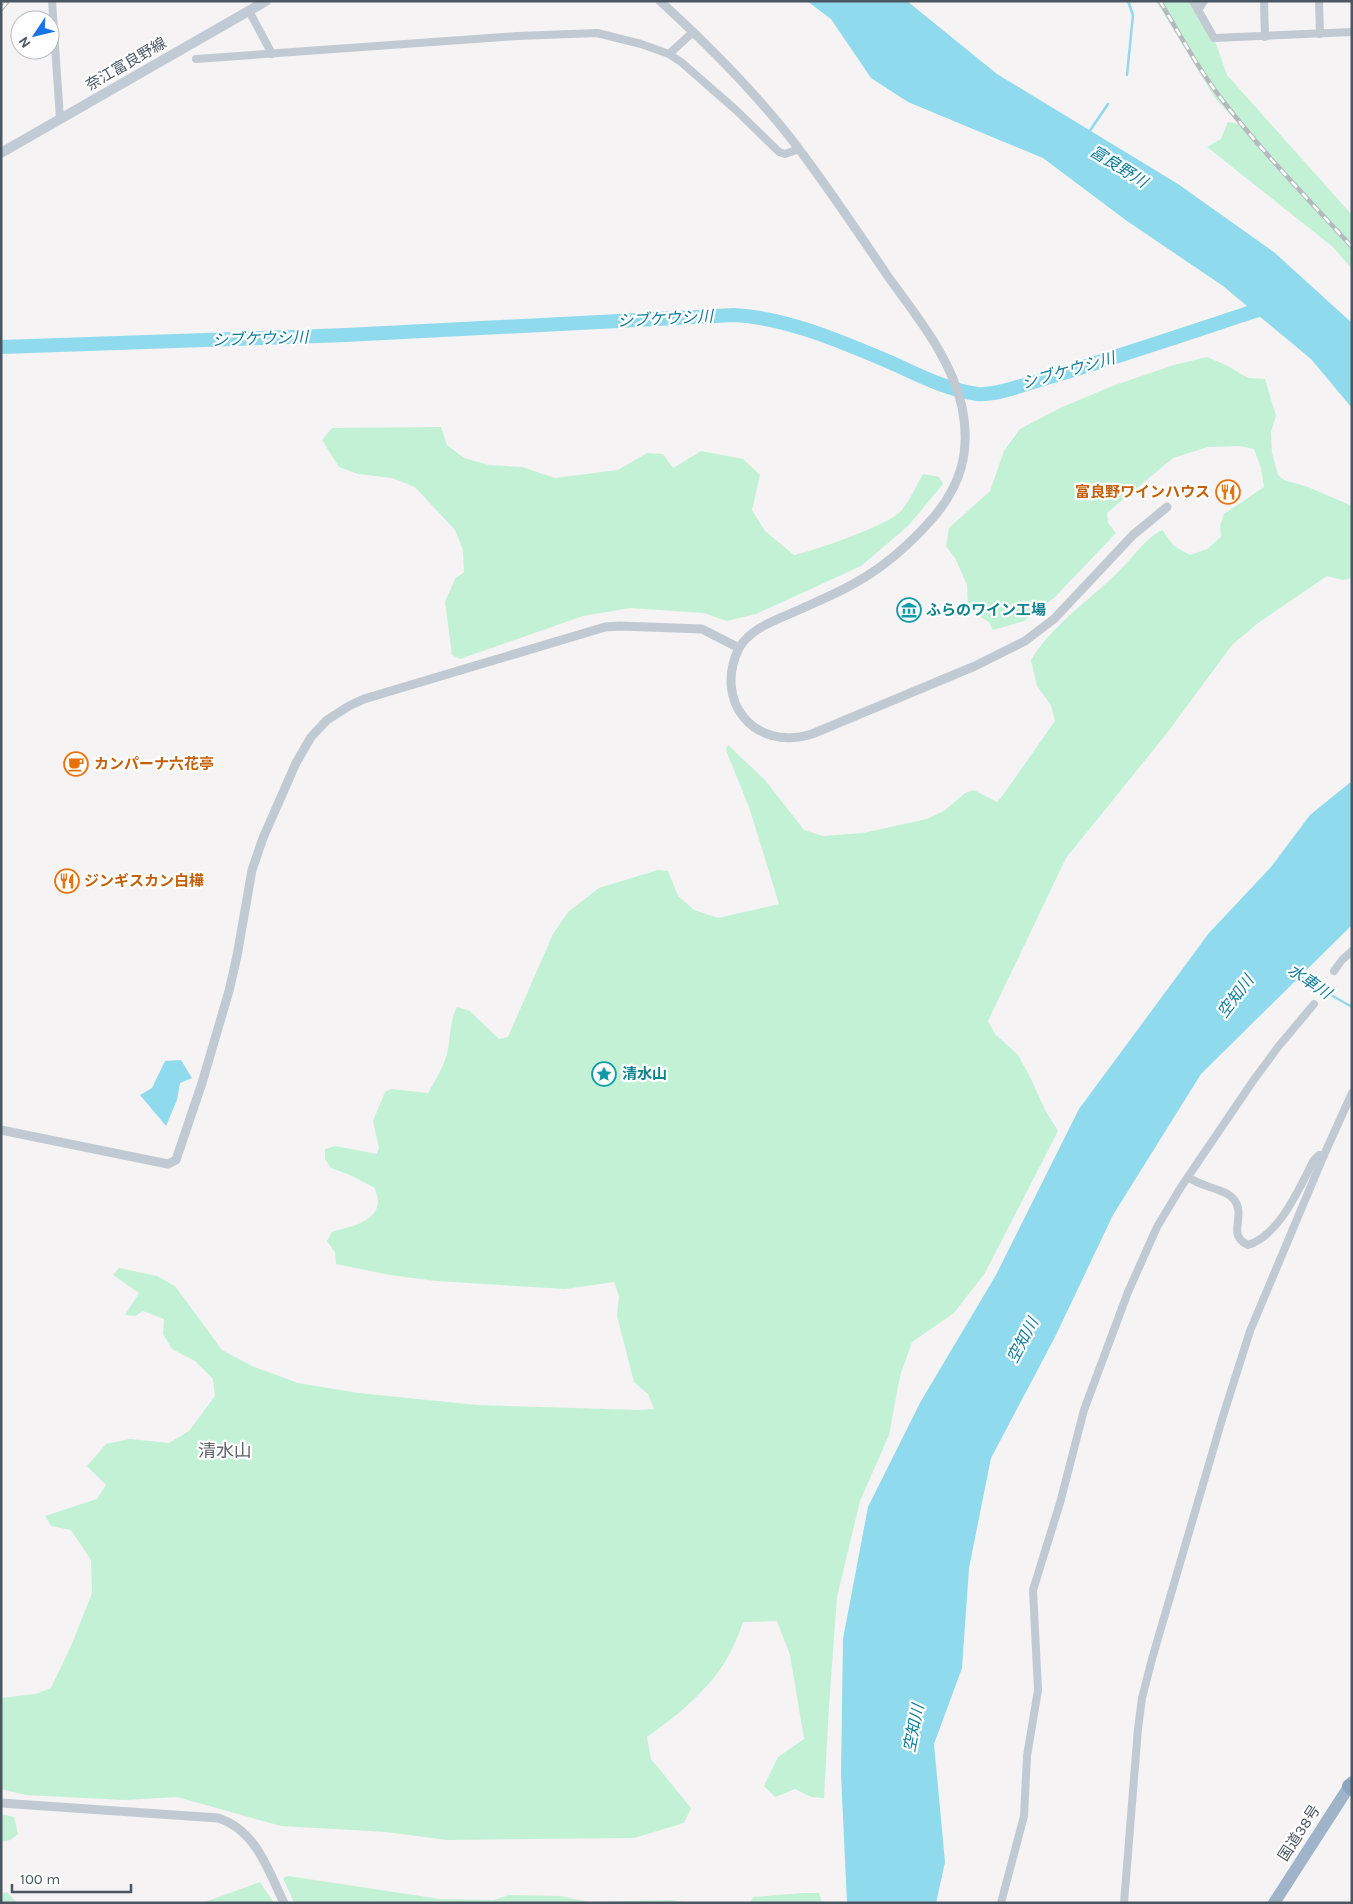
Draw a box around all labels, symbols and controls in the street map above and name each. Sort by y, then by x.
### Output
north arrow [10,10,60,60]
text: N [15,33,35,51]
street label: 奈江富良野線 [83,34,169,94]
water label: 富良野川 [1087,141,1153,192]
water label: シブケウシ川 [617,306,715,330]
water label: シブケウシ川 [212,327,310,350]
water label: シブケウシ川 [1019,348,1119,393]
restaurant icon: 富良野ワインハウス [1215,479,1241,505]
place label: 富良野ワインハウス [1075,483,1210,501]
museum icon: ふらのワイン工場 [896,597,922,623]
place label: ふらのワイン工場 [926,601,1046,619]
cafe icon: カンパーナ六花亭 [63,751,89,777]
place label: カンパーナ六花亭 [94,755,214,773]
restaurant icon: ジンギスカン白樺 [54,868,80,894]
place label: ジンギスカン白樺 [84,872,204,890]
water label: 水車川 [1285,960,1337,1004]
water label: 空知川 [1213,970,1259,1021]
place icon: 清水山 [591,1061,617,1087]
place label: 清水山 [622,1065,667,1083]
water label: 空知川 [1003,1313,1043,1366]
district label: 清水山 [198,1440,252,1462]
water label: 空知川 [900,1701,928,1753]
street label: 国道38号 [1274,1802,1324,1864]
scale bar [12,1862,131,1894]
text: 100 m [20,1870,60,1888]

